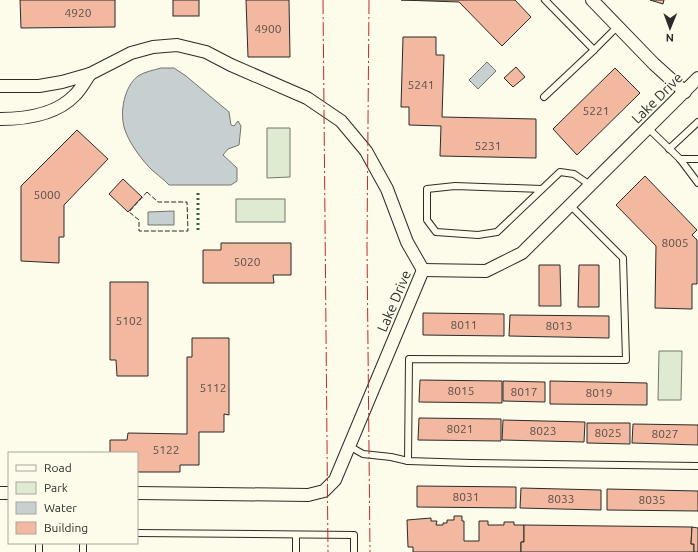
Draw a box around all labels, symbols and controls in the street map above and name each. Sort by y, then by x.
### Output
house number: 4920 [64,6,92,19]
north arrow [650,8,690,48]
house number: 4900 [254,22,282,35]
text: N [666,32,674,44]
street label: Lake Drive [628,69,686,127]
house number: 5241 [407,78,435,91]
house number: 5221 [582,104,610,117]
house number: 5231 [474,139,502,152]
house number: 5000 [33,188,61,201]
house number: 8005 [661,236,689,249]
house number: 5020 [233,255,261,268]
street label: Lake Drive [374,268,414,334]
house number: 5102 [115,314,143,327]
house number: 8011 [450,318,478,331]
house number: 8013 [545,319,573,332]
house number: 5112 [199,381,227,394]
house number: 8015 [447,384,475,397]
house number: 8017 [510,385,538,398]
house number: 8019 [585,386,613,399]
house number: 8021 [446,422,474,435]
house number: 8023 [529,424,557,437]
house number: 8025 [594,426,622,439]
house number: 8027 [651,427,679,440]
house number: 5122 [152,443,180,456]
legend [8,452,138,544]
text: Road [44,461,72,474]
text: Park [44,481,68,494]
house number: 8031 [452,490,480,503]
house number: 8033 [547,492,575,505]
house number: 8035 [638,493,666,506]
text: Water [44,501,77,514]
text: Building [44,521,88,534]

